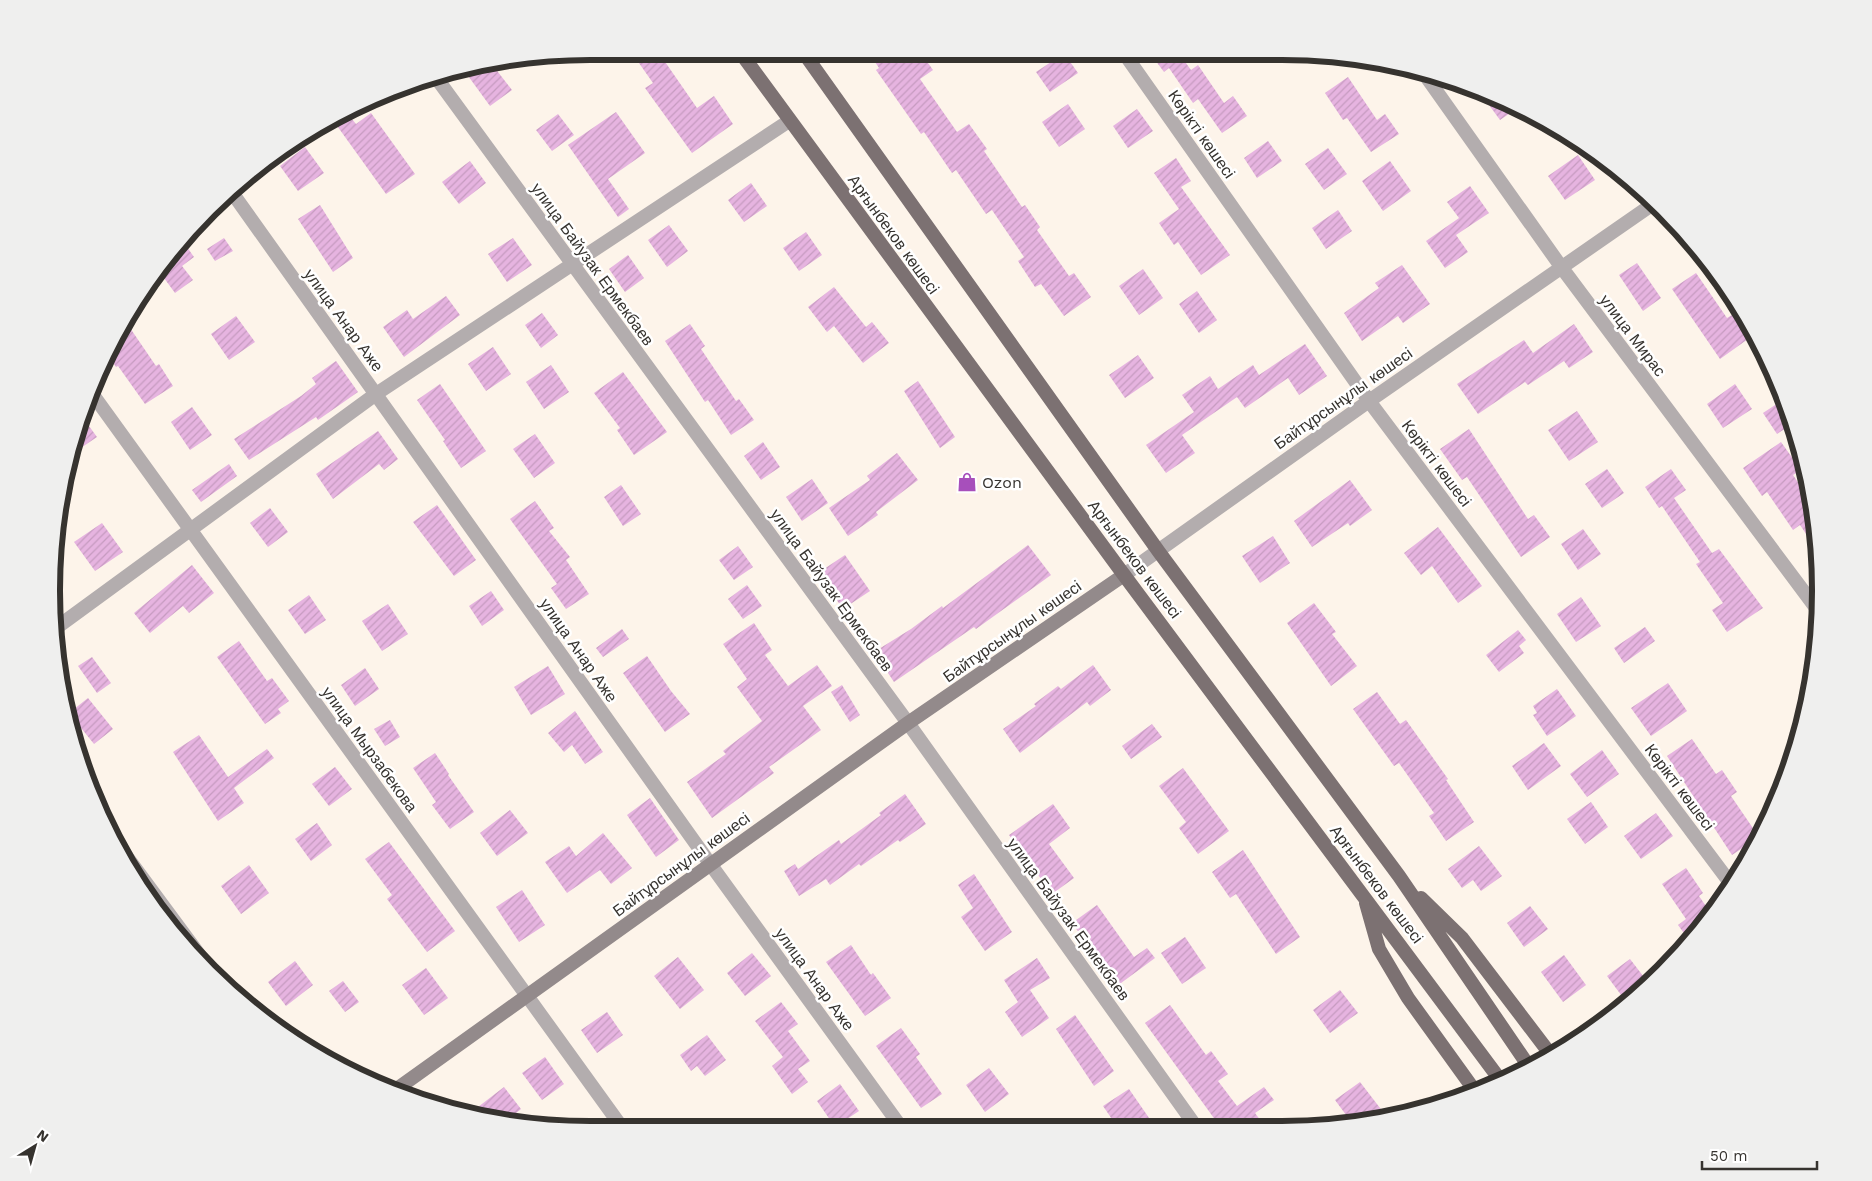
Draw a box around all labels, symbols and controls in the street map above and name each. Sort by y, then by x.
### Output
street label: Көрікті көшесі [1164,86,1239,182]
street label: Арғынбеков көшесі [844,171,943,298]
street label: улица Байузак Ермекбаев [527,179,658,349]
street label: улица Анар Аже [300,265,387,375]
street label: улица Мирас [1596,291,1670,380]
street label: Байтұрсынұлы көшесі [1271,343,1416,453]
street label: Көрікті көшесі [1398,416,1475,510]
shop icon: Ozon [956,471,978,493]
place label: Ozon [982,473,1022,492]
street label: Арғынбеков көшесі [1084,497,1185,622]
street label: улица Байузак Ермекбаев [766,505,897,675]
street label: Байтұрсынұлы көшесі [940,576,1085,686]
street label: улица Анар Аже [536,595,622,706]
street label: улица Мырзабекова [318,683,422,816]
street label: Көрікті көшесі [1641,740,1718,834]
street label: Байтұрсынұлы көшесі [609,808,753,920]
street label: Арғынбеков көшесі [1326,822,1427,947]
street label: улица Байузак Ермекбаев [1003,834,1134,1004]
street label: улица Анар Аже [771,924,858,1034]
north arrow [10,1121,60,1171]
text: N [34,1126,52,1145]
scale bar [1702,1138,1817,1170]
text: 50 m [1710,1147,1747,1165]

